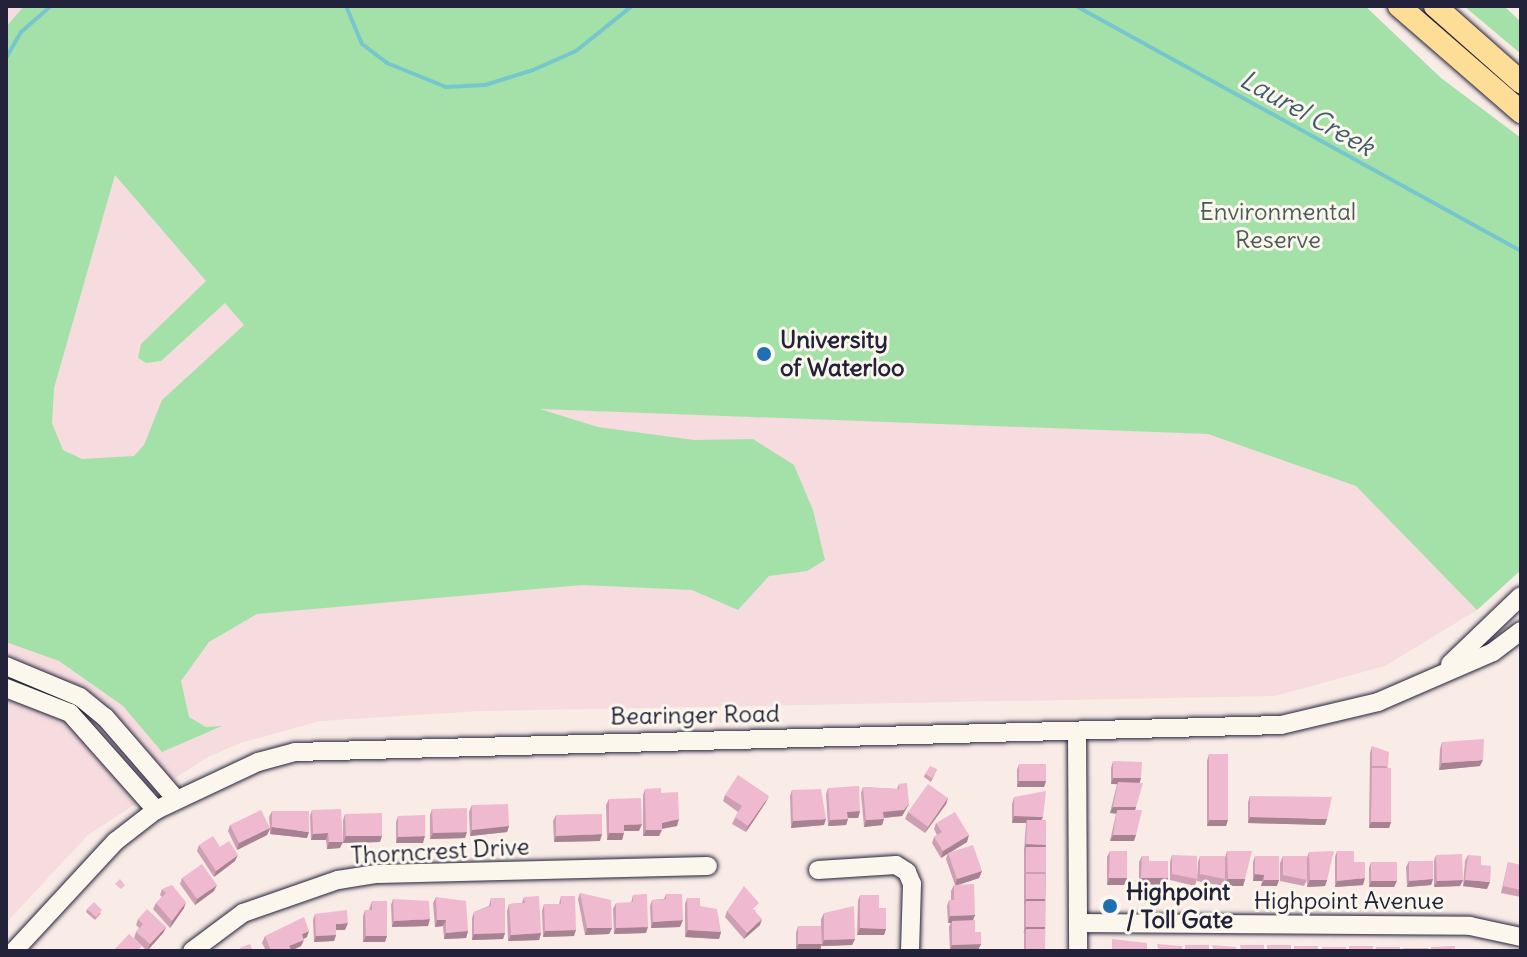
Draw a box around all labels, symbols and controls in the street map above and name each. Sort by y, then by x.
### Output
water label: Laurel Creek [1235,64,1379,162]
park label: Environmental Reserve [1200,198,1356,254]
place label: University of Waterloo [780,326,905,382]
marker: University of Waterloo [755,345,773,363]
street label: Bearinger Road [610,699,780,731]
street label: Thorncrest Drive [350,832,530,870]
place label: Highpoint / Toll Gate [1126,878,1233,934]
street label: Highpoint Avenue [1254,887,1444,915]
marker: Highpoint / Toll Gate [1101,897,1119,915]

